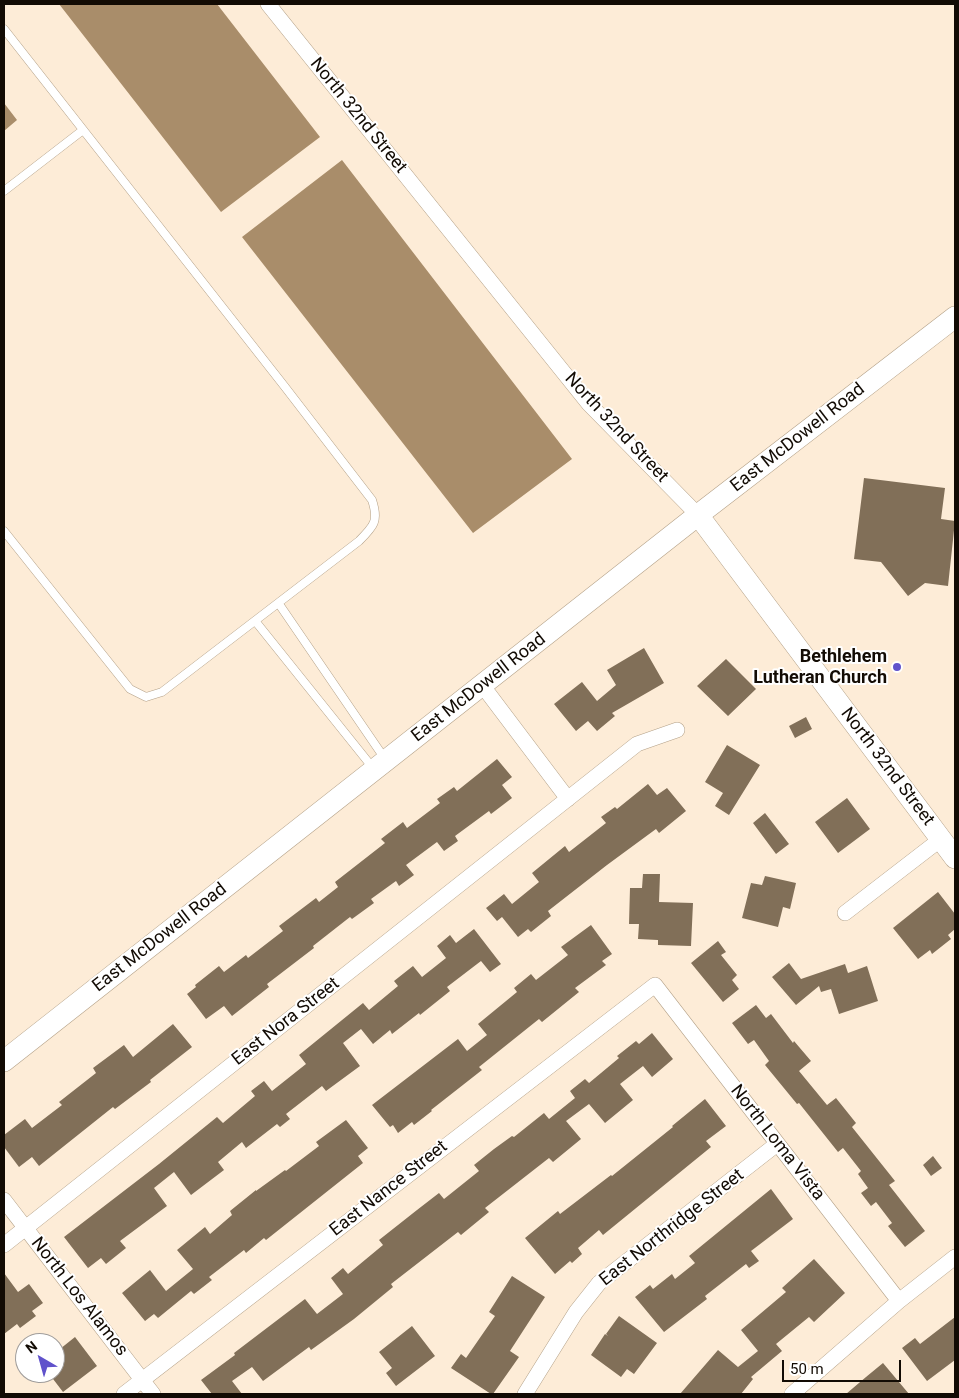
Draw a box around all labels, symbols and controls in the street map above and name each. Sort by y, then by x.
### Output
street label: North 32nd Street [305,54,411,178]
street label: North 32nd Street [560,369,672,487]
street label: East McDowell Road [727,379,869,497]
street label: East McDowell Road [408,629,550,747]
place label: Bethlehem Lutheran Church [753,646,887,689]
marker: Bethlehem Lutheran Church [891,661,903,673]
street label: North 32nd Street [836,704,938,830]
street label: East McDowell Road [89,879,231,997]
street label: East Nora Street [228,973,344,1071]
street label: North Loma Vista [725,1081,829,1205]
street label: East Nance Street [326,1136,452,1242]
street label: East Northridge Street [595,1165,749,1291]
street label: North Los Alamos [26,1233,132,1361]
north arrow [15,1333,65,1383]
scale bar [784,1350,903,1382]
text: 50 m [790,1360,824,1378]

